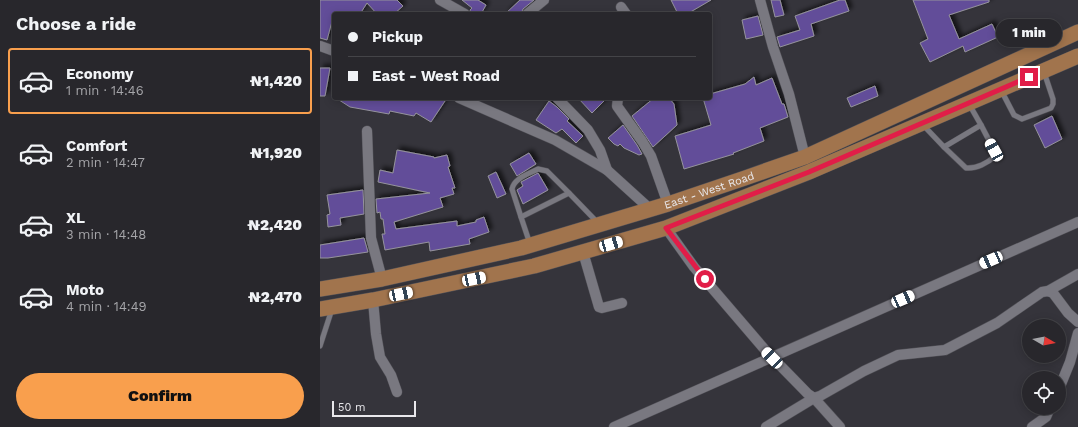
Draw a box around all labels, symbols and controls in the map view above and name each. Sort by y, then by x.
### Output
text: Choose a ride [16,13,136,34]
callout: 1 min [996,19,1062,47]
text: 1 min [1012,25,1046,40]
text: Pickup [372,28,423,46]
icon: car [18,63,54,99]
text: Economy [66,65,133,83]
text: East - West Road [372,67,500,85]
route end [1020,68,1038,86]
text: ₦1,420 [250,72,302,90]
text: 1 min · 14:46 [66,83,144,98]
icon: car [18,135,54,171]
text: Comfort [66,137,127,155]
car [983,137,1005,163]
text: ₦1,920 [250,144,302,162]
text: 2 min · 14:47 [66,155,145,170]
street label: East - West Road [663,169,756,212]
icon: car [18,207,54,243]
text: XL [66,209,85,227]
text: ₦2,420 [247,216,302,234]
text: 3 min · 14:48 [66,227,146,242]
car [598,235,624,253]
car [978,250,1004,270]
route start [696,270,714,288]
car [461,271,487,287]
icon: car [18,279,54,315]
text: Moto [66,281,104,299]
car [388,286,414,302]
text: ₦2,470 [248,288,302,306]
car [890,289,916,309]
text: 4 min · 14:49 [66,299,147,314]
north arrow [1022,319,1066,363]
map controls [1022,319,1066,415]
car [759,345,785,371]
button: locate [1022,371,1066,415]
button: Confirm [16,373,304,419]
scale bar [332,399,416,418]
text: 50 m [338,401,365,414]

